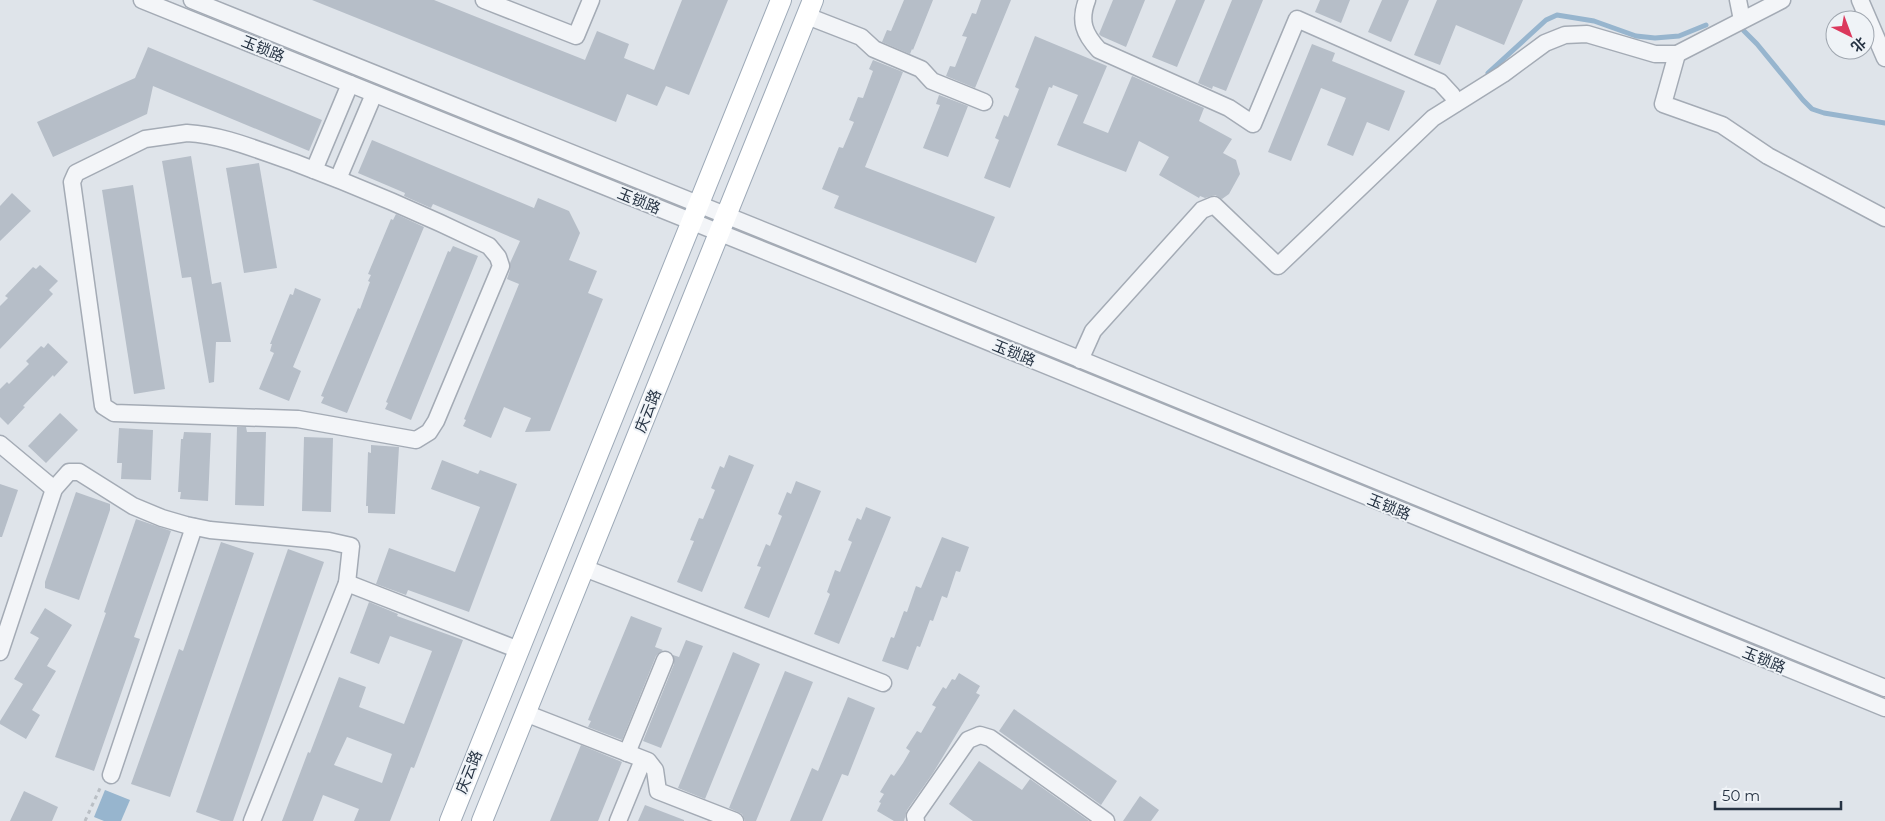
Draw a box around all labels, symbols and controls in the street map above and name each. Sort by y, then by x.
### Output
north arrow [1825,10,1875,60]
street label: 玉锁路 [239,31,288,66]
text: 北 [1847,33,1870,56]
street label: 玉锁路 [615,183,664,218]
street label: 玉锁路 [990,335,1039,370]
street label: 庆云路 [630,386,665,435]
street label: 玉锁路 [1365,489,1414,524]
street label: 玉锁路 [1740,642,1789,677]
street label: 庆云路 [451,747,486,796]
scale bar [1715,778,1841,810]
text: 50 m [1722,786,1760,805]

